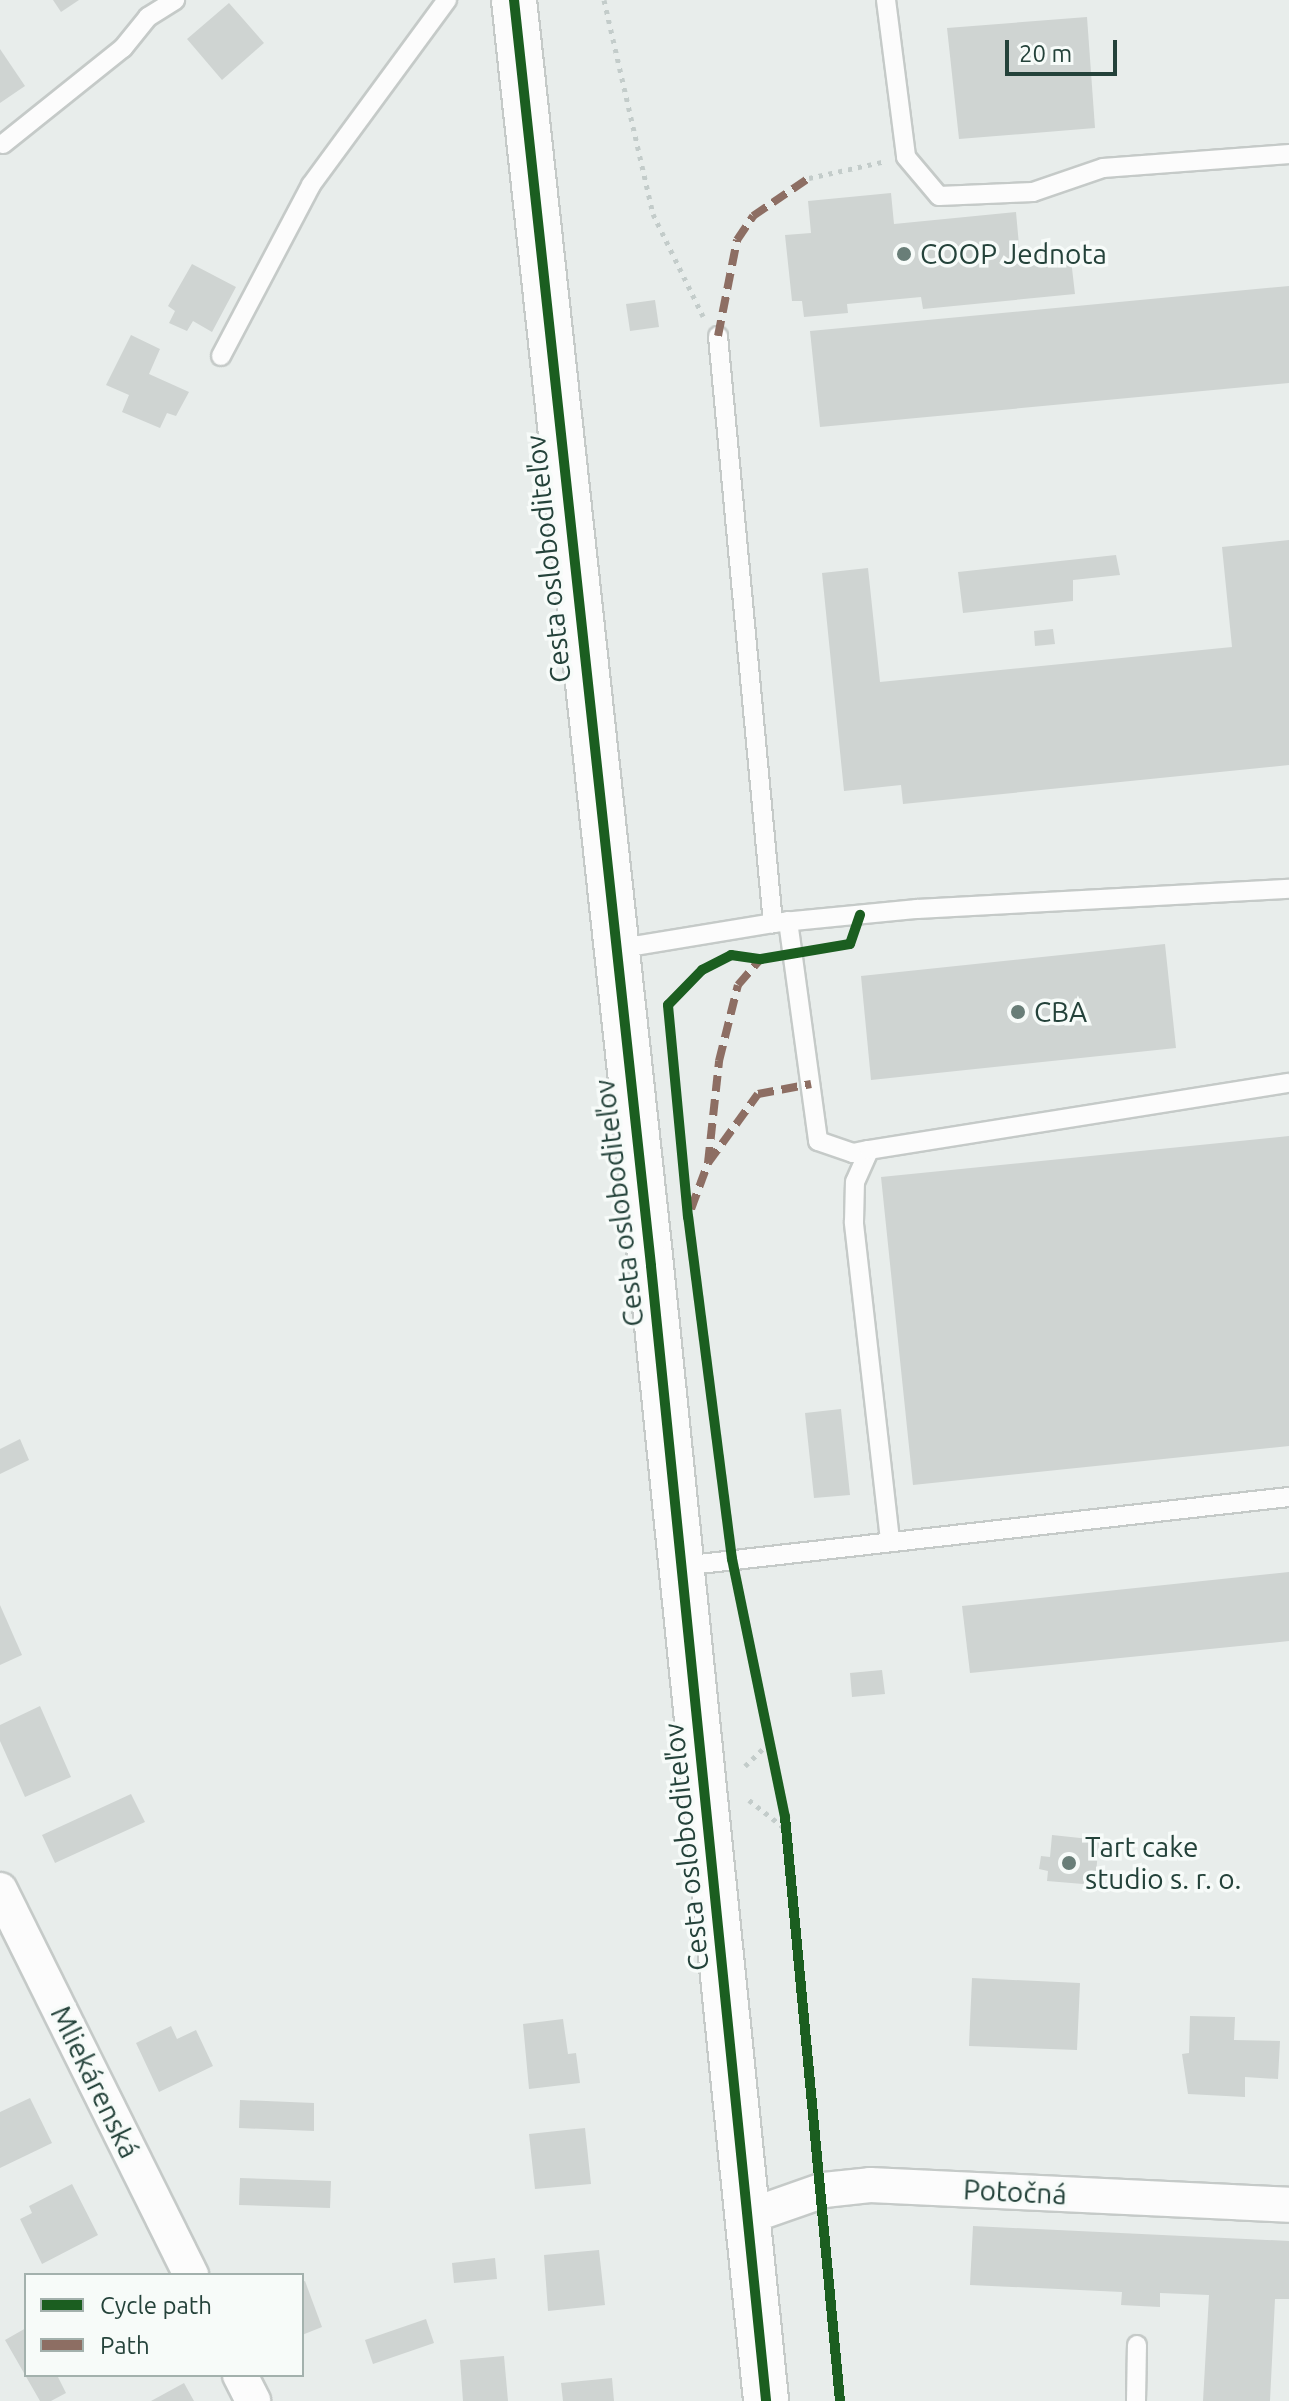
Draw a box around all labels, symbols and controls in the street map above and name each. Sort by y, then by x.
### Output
scale bar [1009,24,1121,74]
text: 20 m [1019,40,1072,67]
place label: COOP Jednota [920,237,1107,271]
marker: COOP Jednota [895,245,913,263]
street label: Cesta osloboditeľov [518,433,578,685]
place label: CBA [1034,995,1087,1029]
marker: CBA [1009,1003,1027,1021]
street label: Cesta osloboditeľov [587,1077,651,1329]
street label: Cesta osloboditeľov [656,1721,716,1973]
place label: Tart cake studio s. r. o. [1085,1830,1241,1896]
marker: Tart cake studio s. r. o. [1060,1854,1078,1872]
street label: Mliekárenská [44,2000,146,2164]
street label: Potočná [962,2173,1068,2211]
legend [24,2273,304,2377]
text: Cycle path [100,2292,212,2319]
text: Path [100,2332,150,2359]

